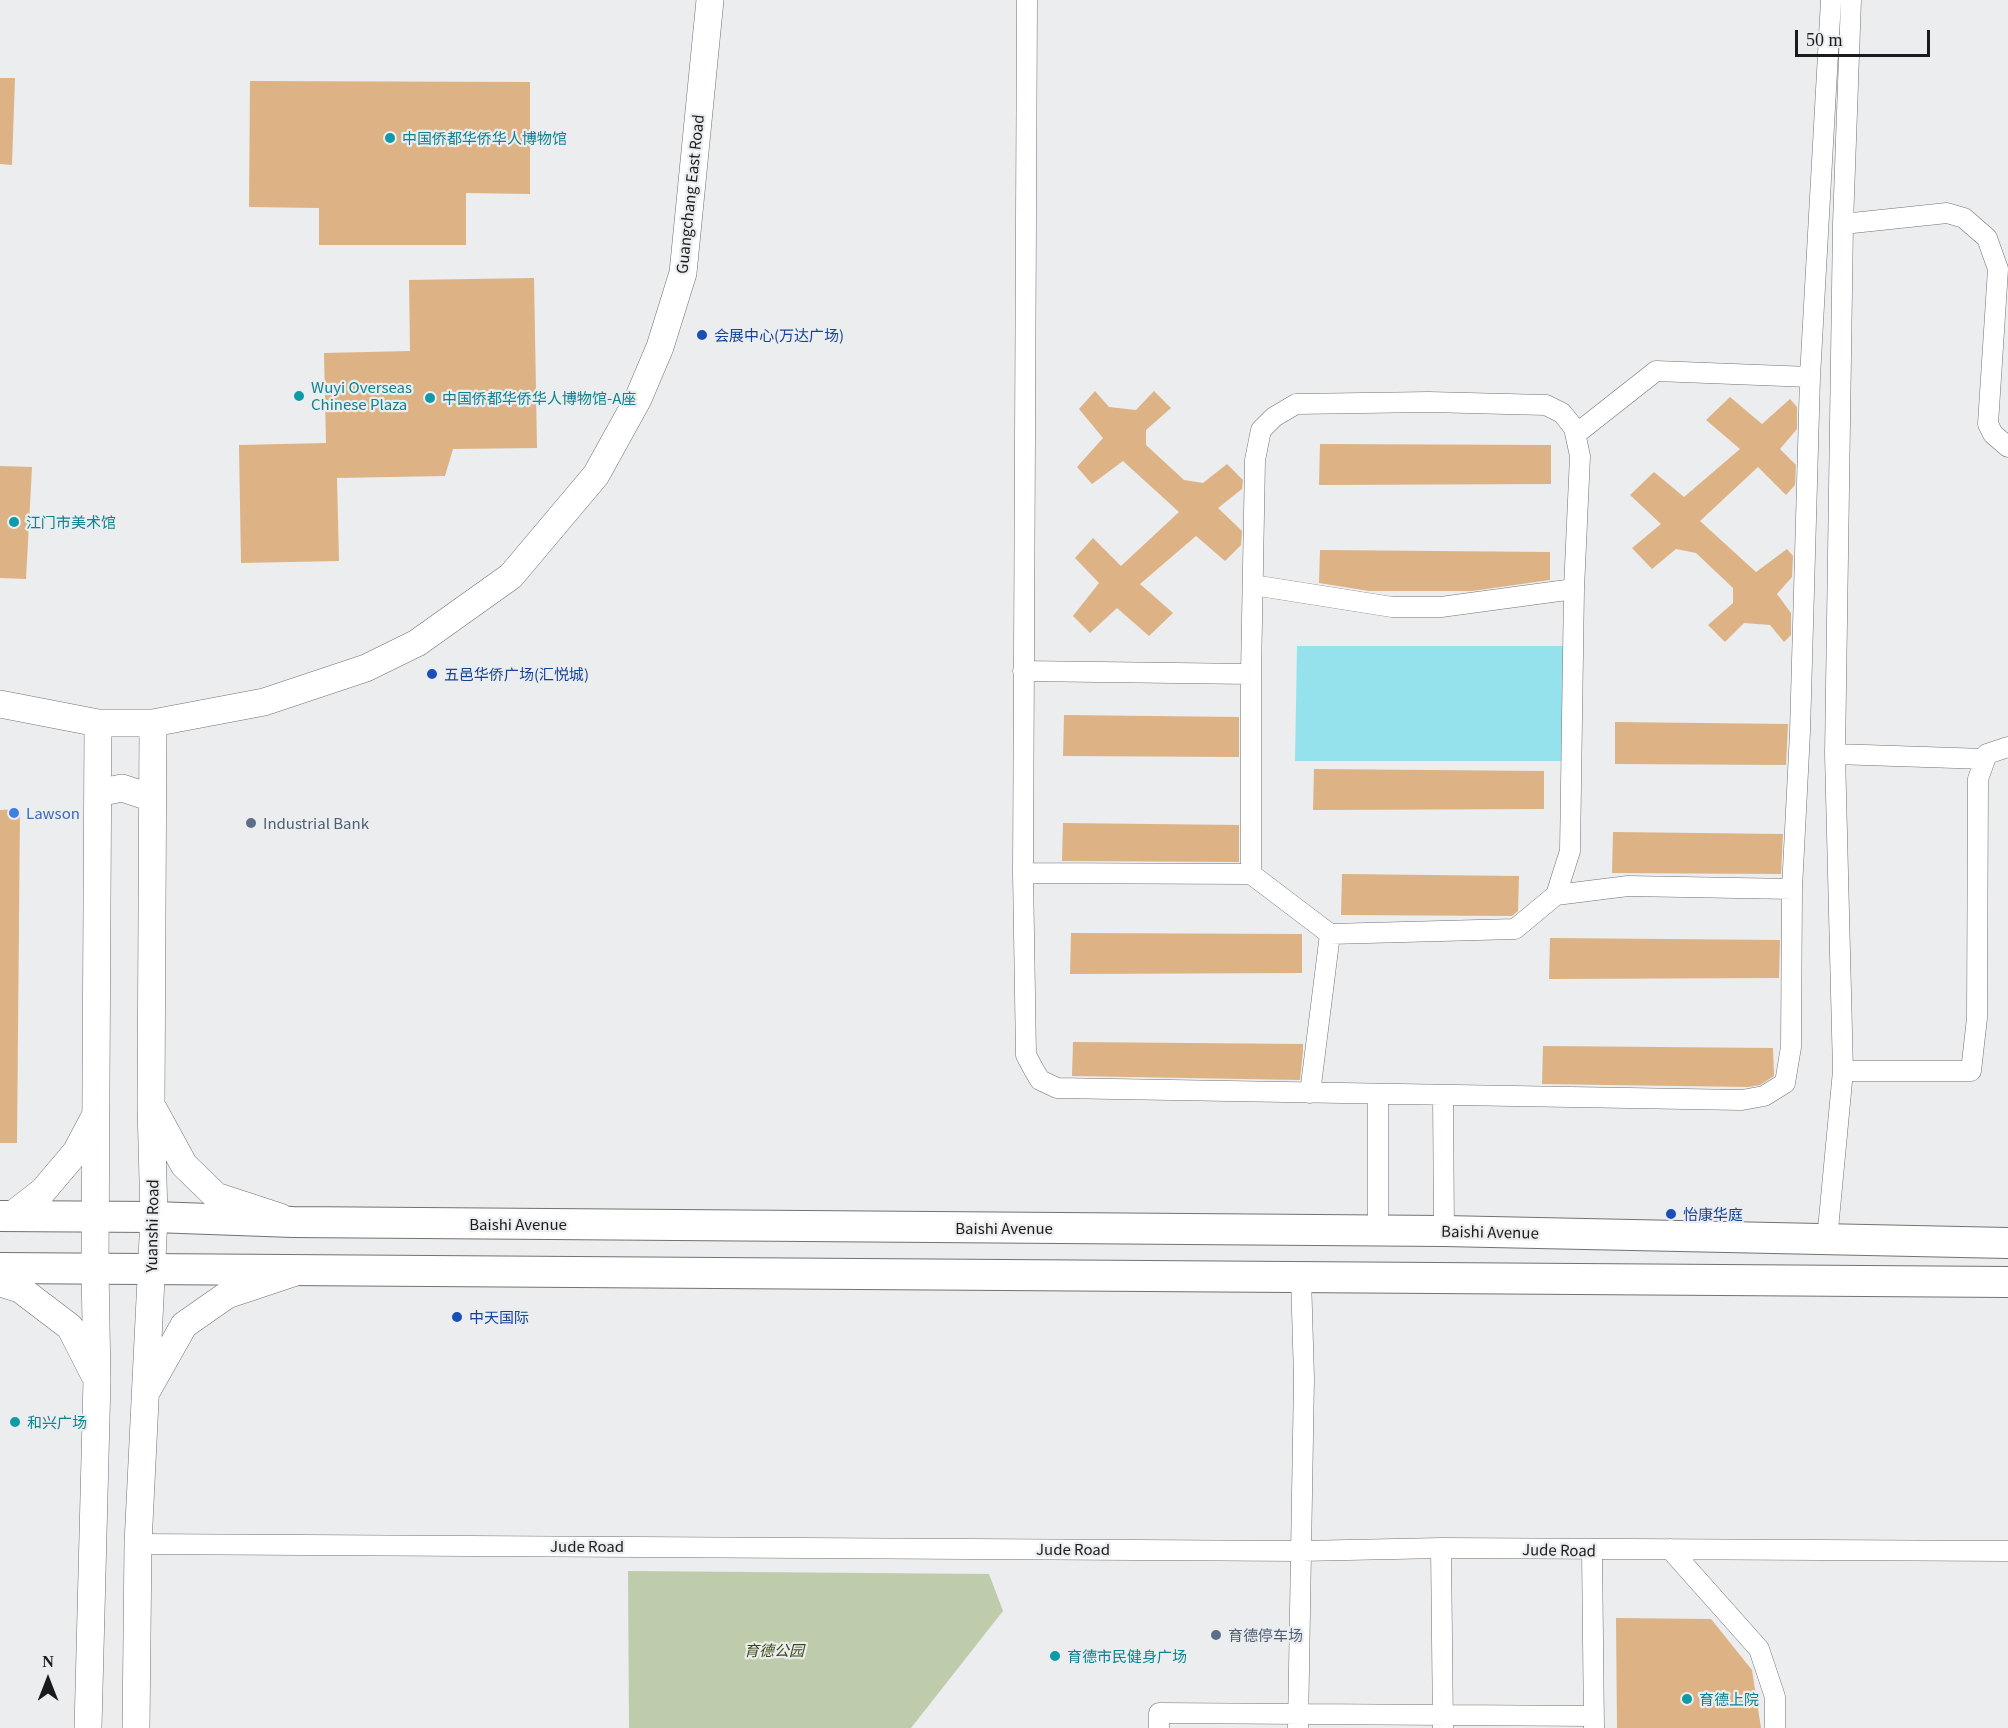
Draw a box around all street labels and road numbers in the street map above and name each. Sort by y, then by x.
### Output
street label: Guangchang East Road [673,113,707,275]
street label: Yuanshi Road [142,1179,162,1273]
street label: Baishi Avenue [469,1215,567,1233]
street label: Baishi Avenue [955,1219,1053,1237]
street label: Baishi Avenue [1441,1222,1539,1242]
street label: Jude Road [550,1537,624,1555]
street label: Jude Road [1036,1540,1110,1558]
street label: Jude Road [1522,1540,1596,1560]

